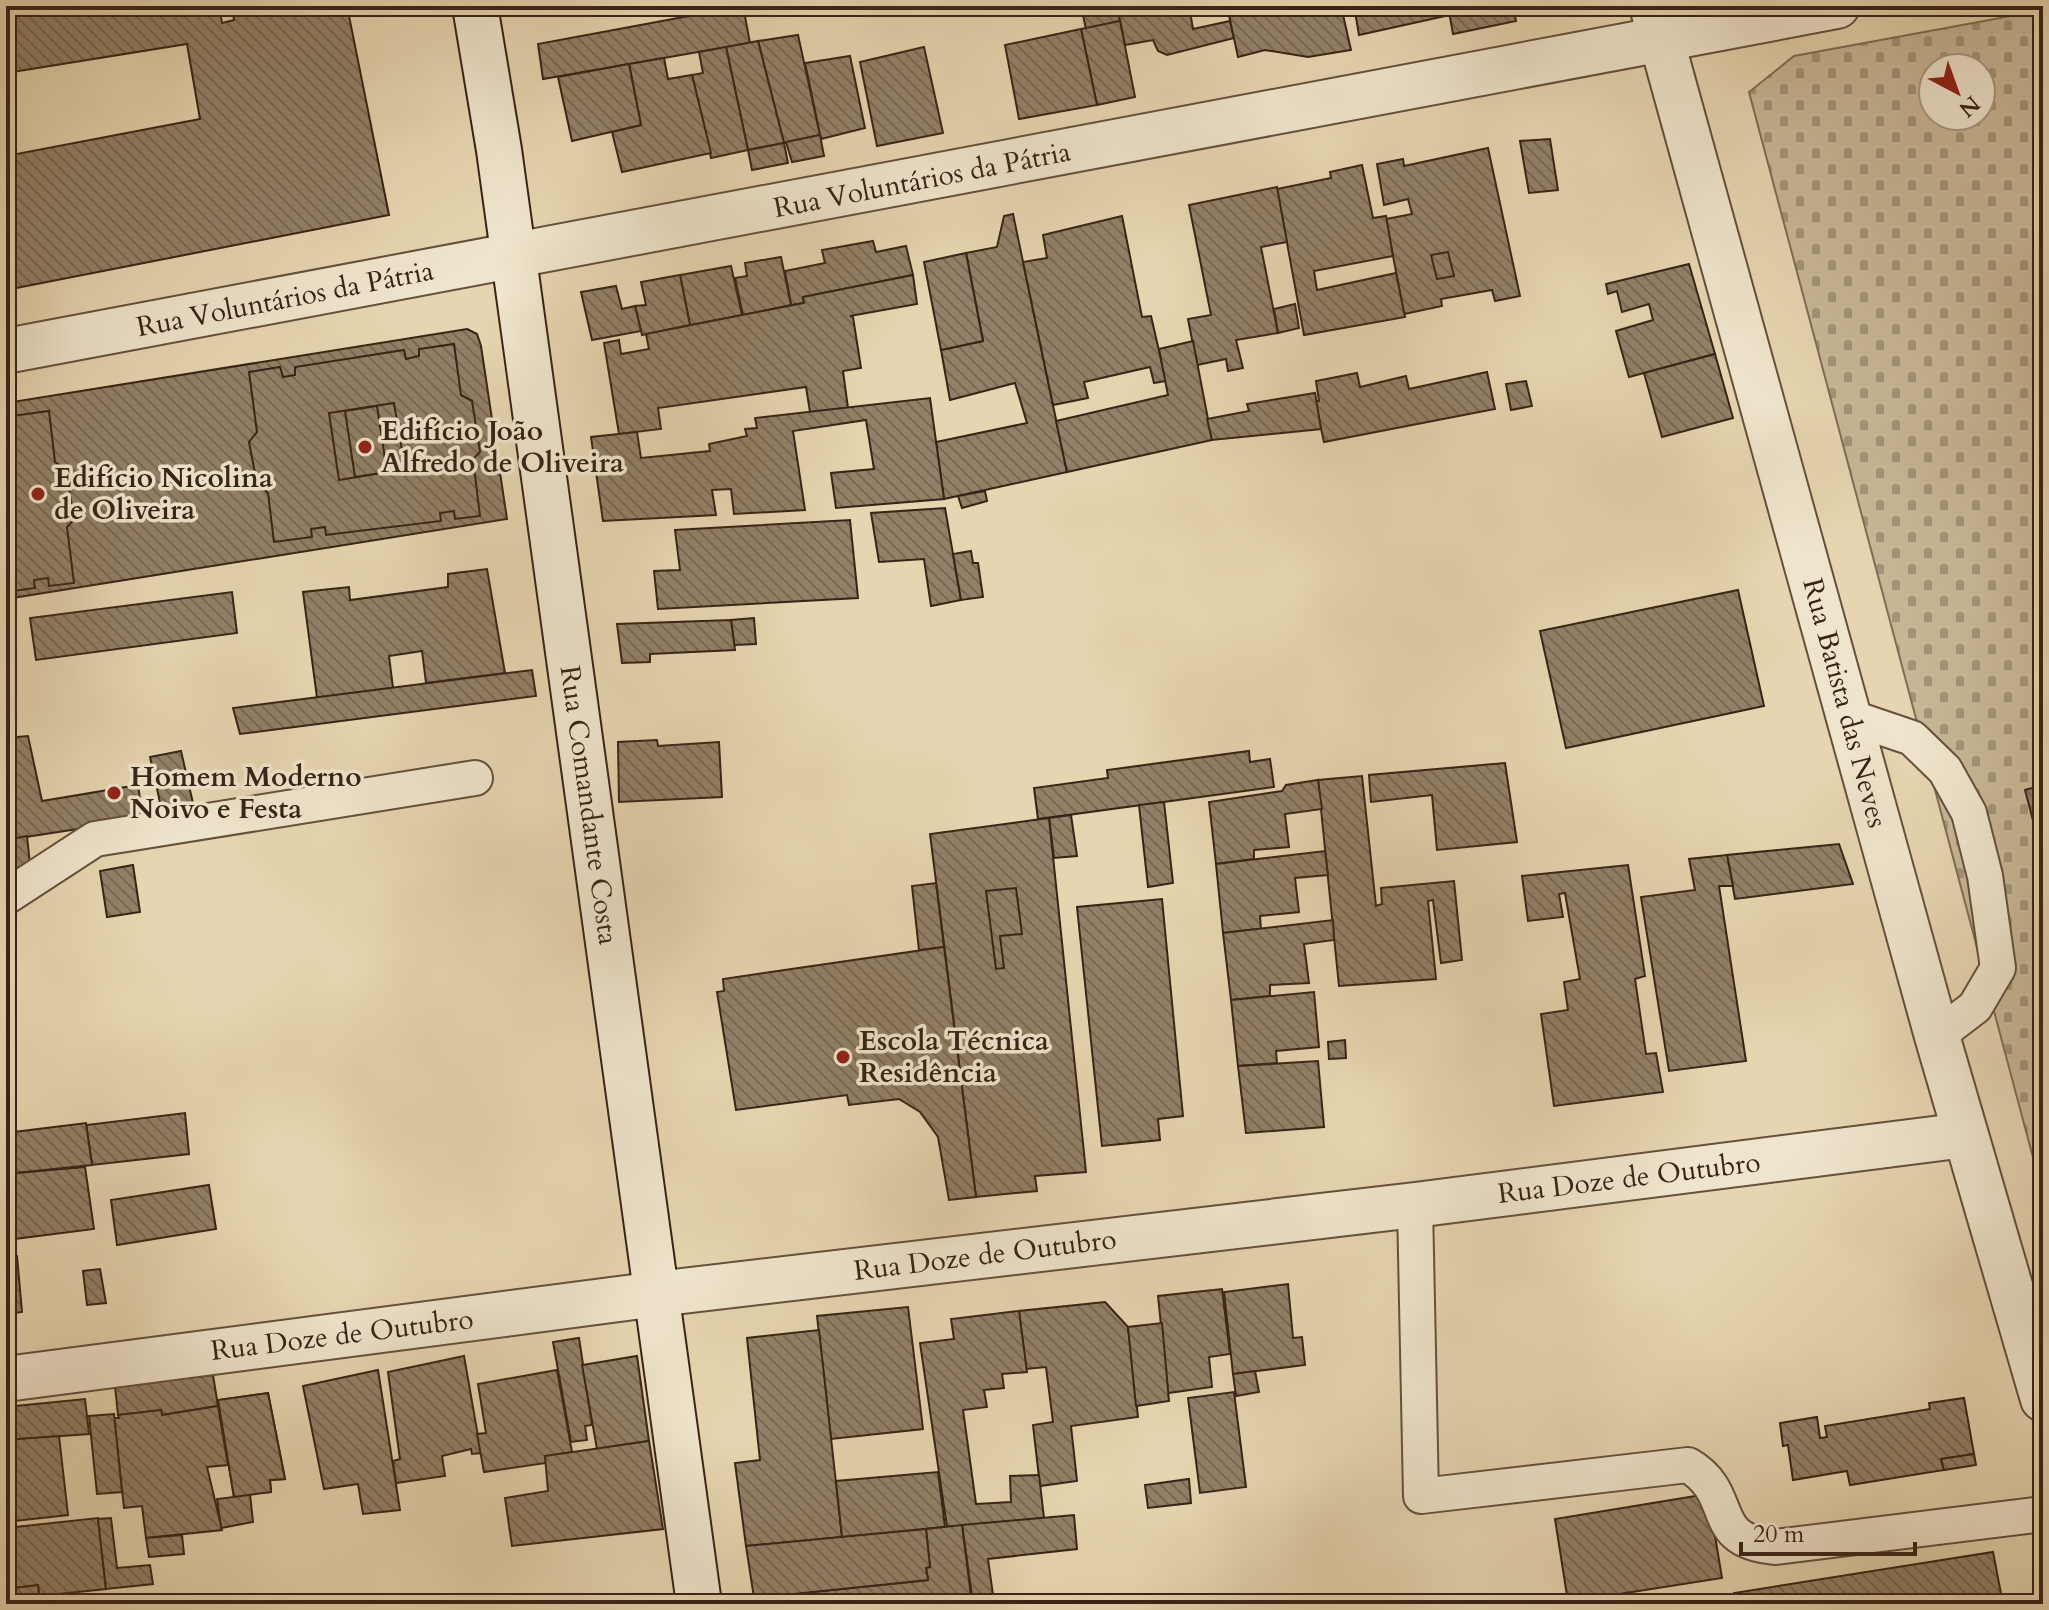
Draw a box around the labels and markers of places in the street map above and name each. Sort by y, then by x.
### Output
place label: Edifício João Alfredo de Oliveira [381,412,624,482]
marker: Edifício João Alfredo de Oliveira [356,438,374,456]
place label: Edifício Nicolina de Oliveira [54,459,273,529]
marker: Edifício Nicolina de Oliveira [29,485,47,503]
place label: Homem Moderno Noivo e Festa [130,758,362,828]
marker: Homem Moderno Noivo e Festa [105,784,123,802]
place label: Escola Técnica Residência [859,1022,1049,1092]
marker: Escola Técnica Residência [834,1048,852,1066]

